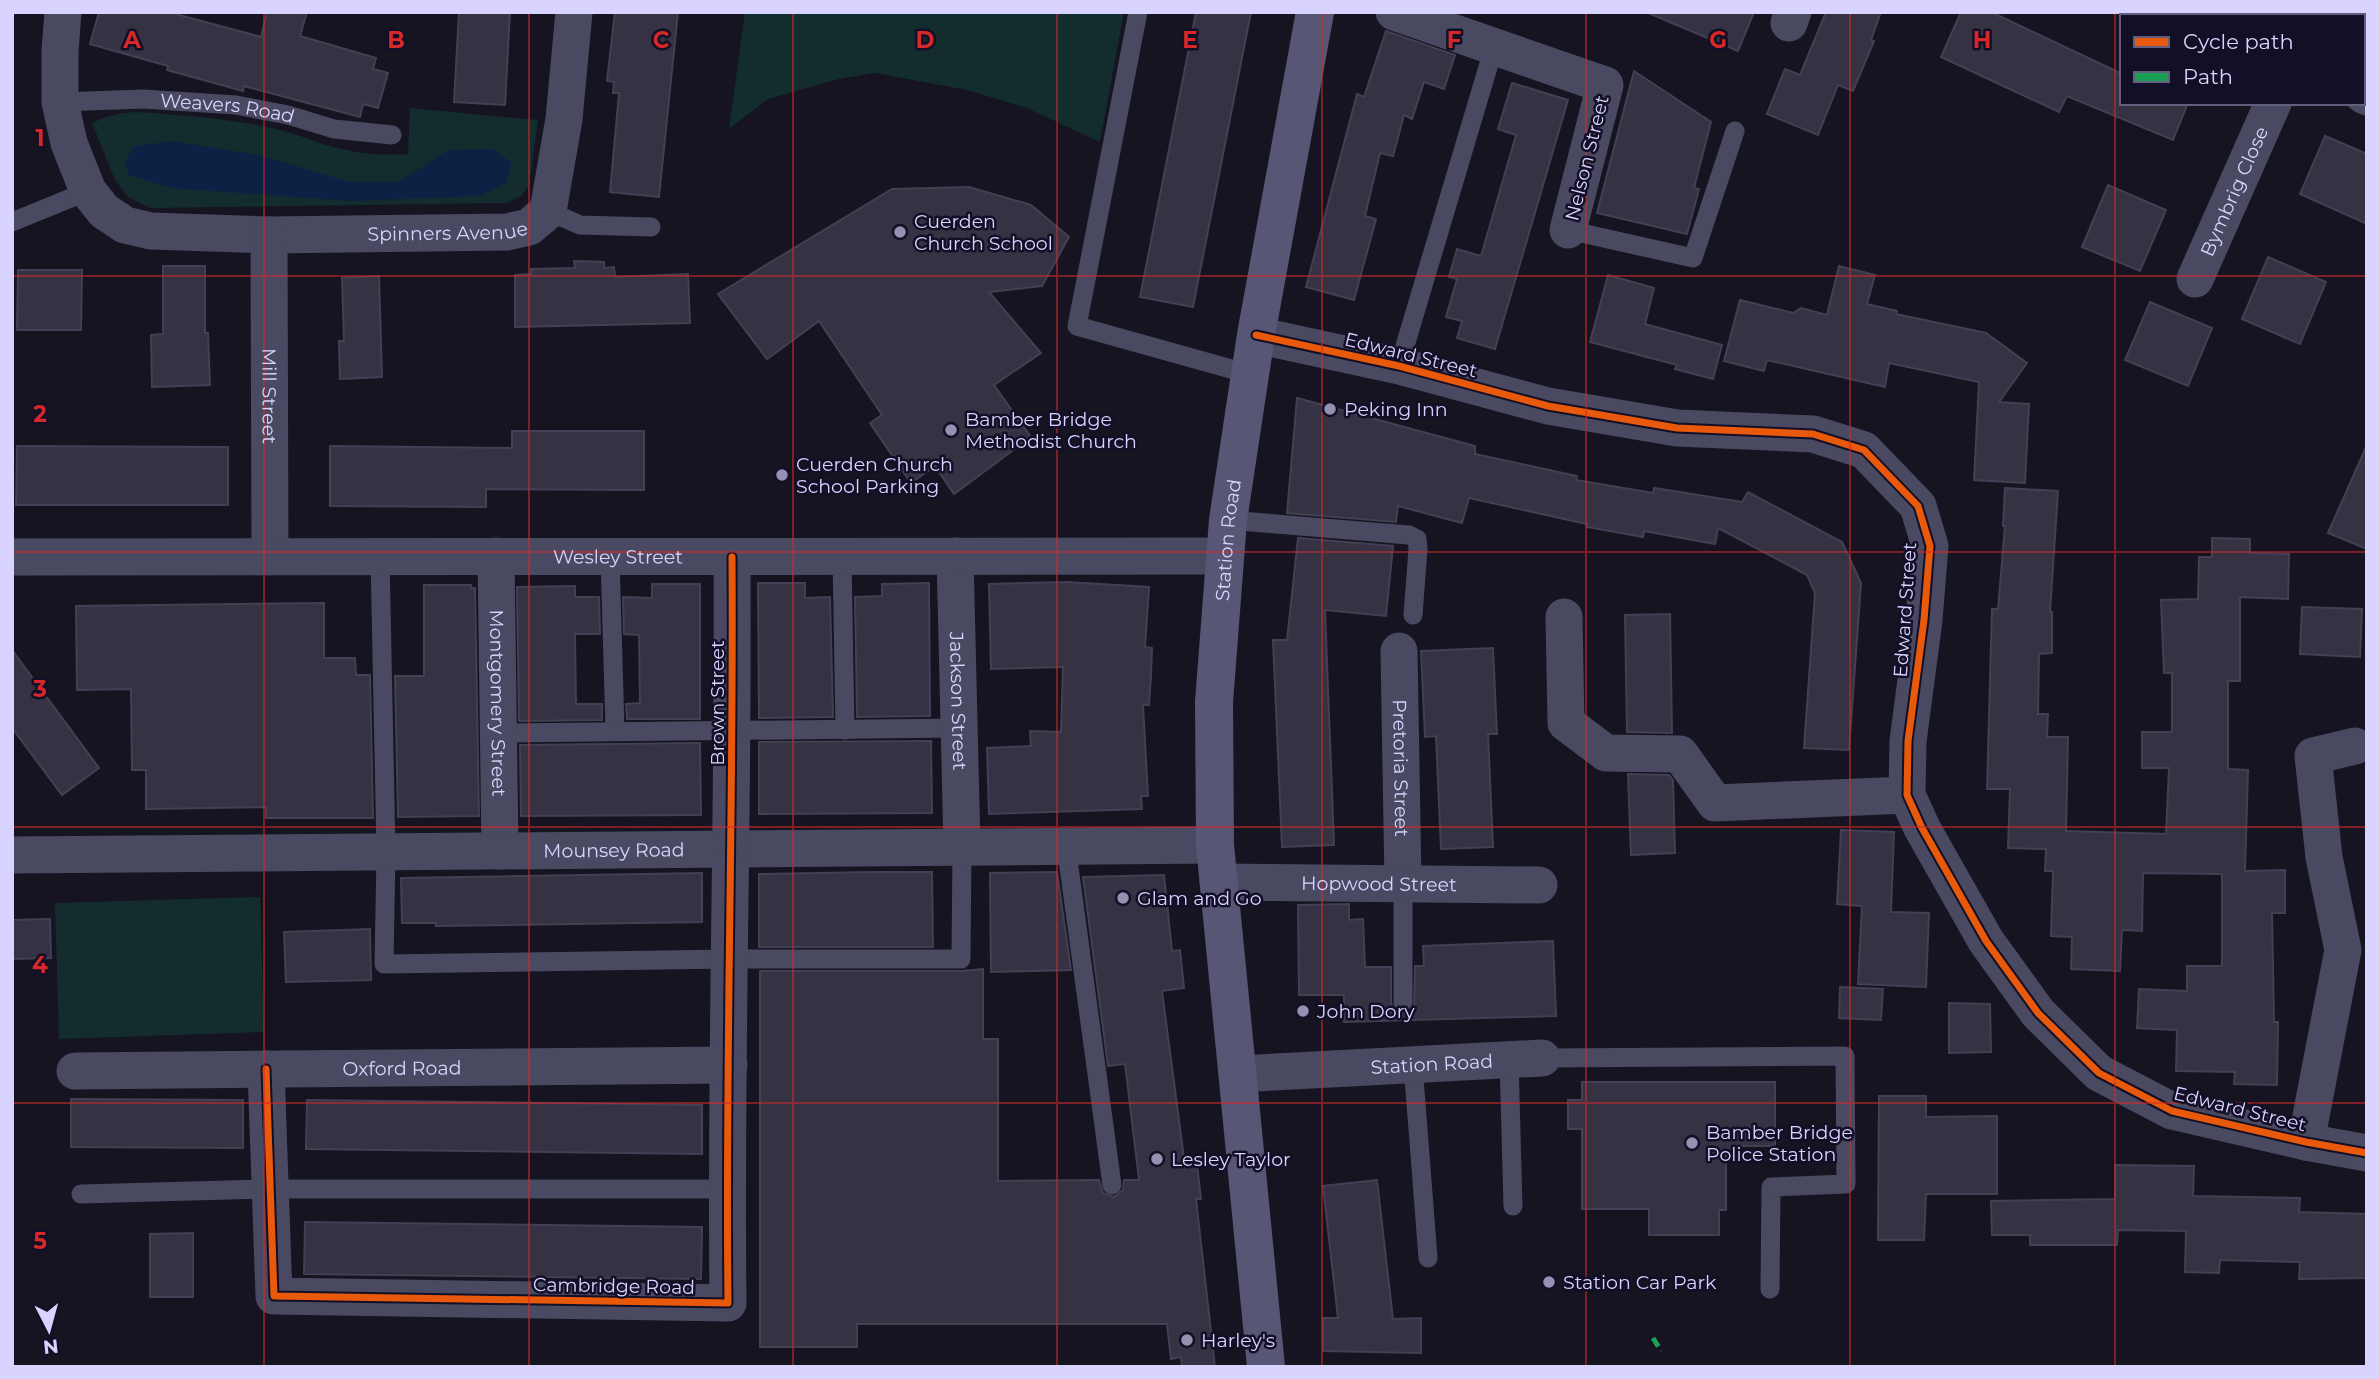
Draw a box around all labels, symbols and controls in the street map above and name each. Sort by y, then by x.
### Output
legend [2120,14,2365,105]
text: A [122,26,141,54]
text: B [387,26,405,54]
text: C [653,26,670,54]
text: D [916,26,935,54]
text: E [1182,26,1198,54]
text: F [1447,26,1462,54]
text: G [1709,26,1727,54]
text: H [1973,26,1991,54]
text: Cycle path [2183,29,2294,54]
text: Path [2183,64,2233,89]
street label: Weavers Road [159,89,298,128]
street label: Nelson Street [1560,93,1614,223]
street label: Bymbrig Close [2195,123,2273,260]
text: 1 [35,124,45,152]
place label: Cuerden Church School [914,210,1053,255]
street label: Spinners Avenue [367,216,530,245]
marker: Cuerden Church School [892,224,908,240]
street label: Edward Street [1342,327,1480,383]
street label: Mill Street [258,348,281,444]
place label: Peking Inn [1344,398,1448,421]
text: 2 [33,400,47,428]
marker: Peking Inn [1322,401,1338,417]
place label: Bamber Bridge Methodist Church [965,408,1137,453]
marker: Bamber Bridge Methodist Church [943,422,959,438]
place label: Cuerden Church School Parking [796,453,953,498]
marker: Cuerden Church School Parking [774,467,790,483]
street label: Station Road [1210,477,1246,602]
street label: Edward Street [1889,541,1921,678]
street label: Wesley Street [553,545,683,568]
street label: Montgomery Street [485,609,511,797]
street label: Jackson Street [945,630,972,771]
street label: Brown Street [706,640,729,766]
text: 3 [32,675,47,703]
street label: Pretoria Street [1388,699,1414,837]
street label: Mounsey Road [543,838,685,862]
street label: Hopwood Street [1301,871,1457,896]
place label: Glam and Go [1137,887,1262,910]
marker: Glam and Go [1115,890,1131,906]
text: 4 [32,951,48,979]
place label: John Dory [1316,1000,1415,1023]
marker: John Dory [1295,1003,1311,1019]
street label: Station Road [1370,1049,1494,1079]
street label: Oxford Road [342,1056,462,1080]
street label: Edward Street [2171,1081,2309,1137]
place label: Bamber Bridge Police Station [1706,1121,1853,1166]
marker: Bamber Bridge Police Station [1684,1135,1700,1151]
place label: Lesley Taylor [1171,1148,1291,1171]
marker: Lesley Taylor [1149,1151,1165,1167]
text: 5 [33,1227,47,1255]
place label: Station Car Park [1563,1271,1717,1294]
street label: Cambridge Road [533,1273,695,1299]
marker: Station Car Park [1541,1274,1557,1290]
north arrow [14,1295,84,1365]
place label: Harley's [1201,1329,1275,1352]
marker: Harley's [1179,1332,1195,1348]
text: N [42,1334,60,1359]

